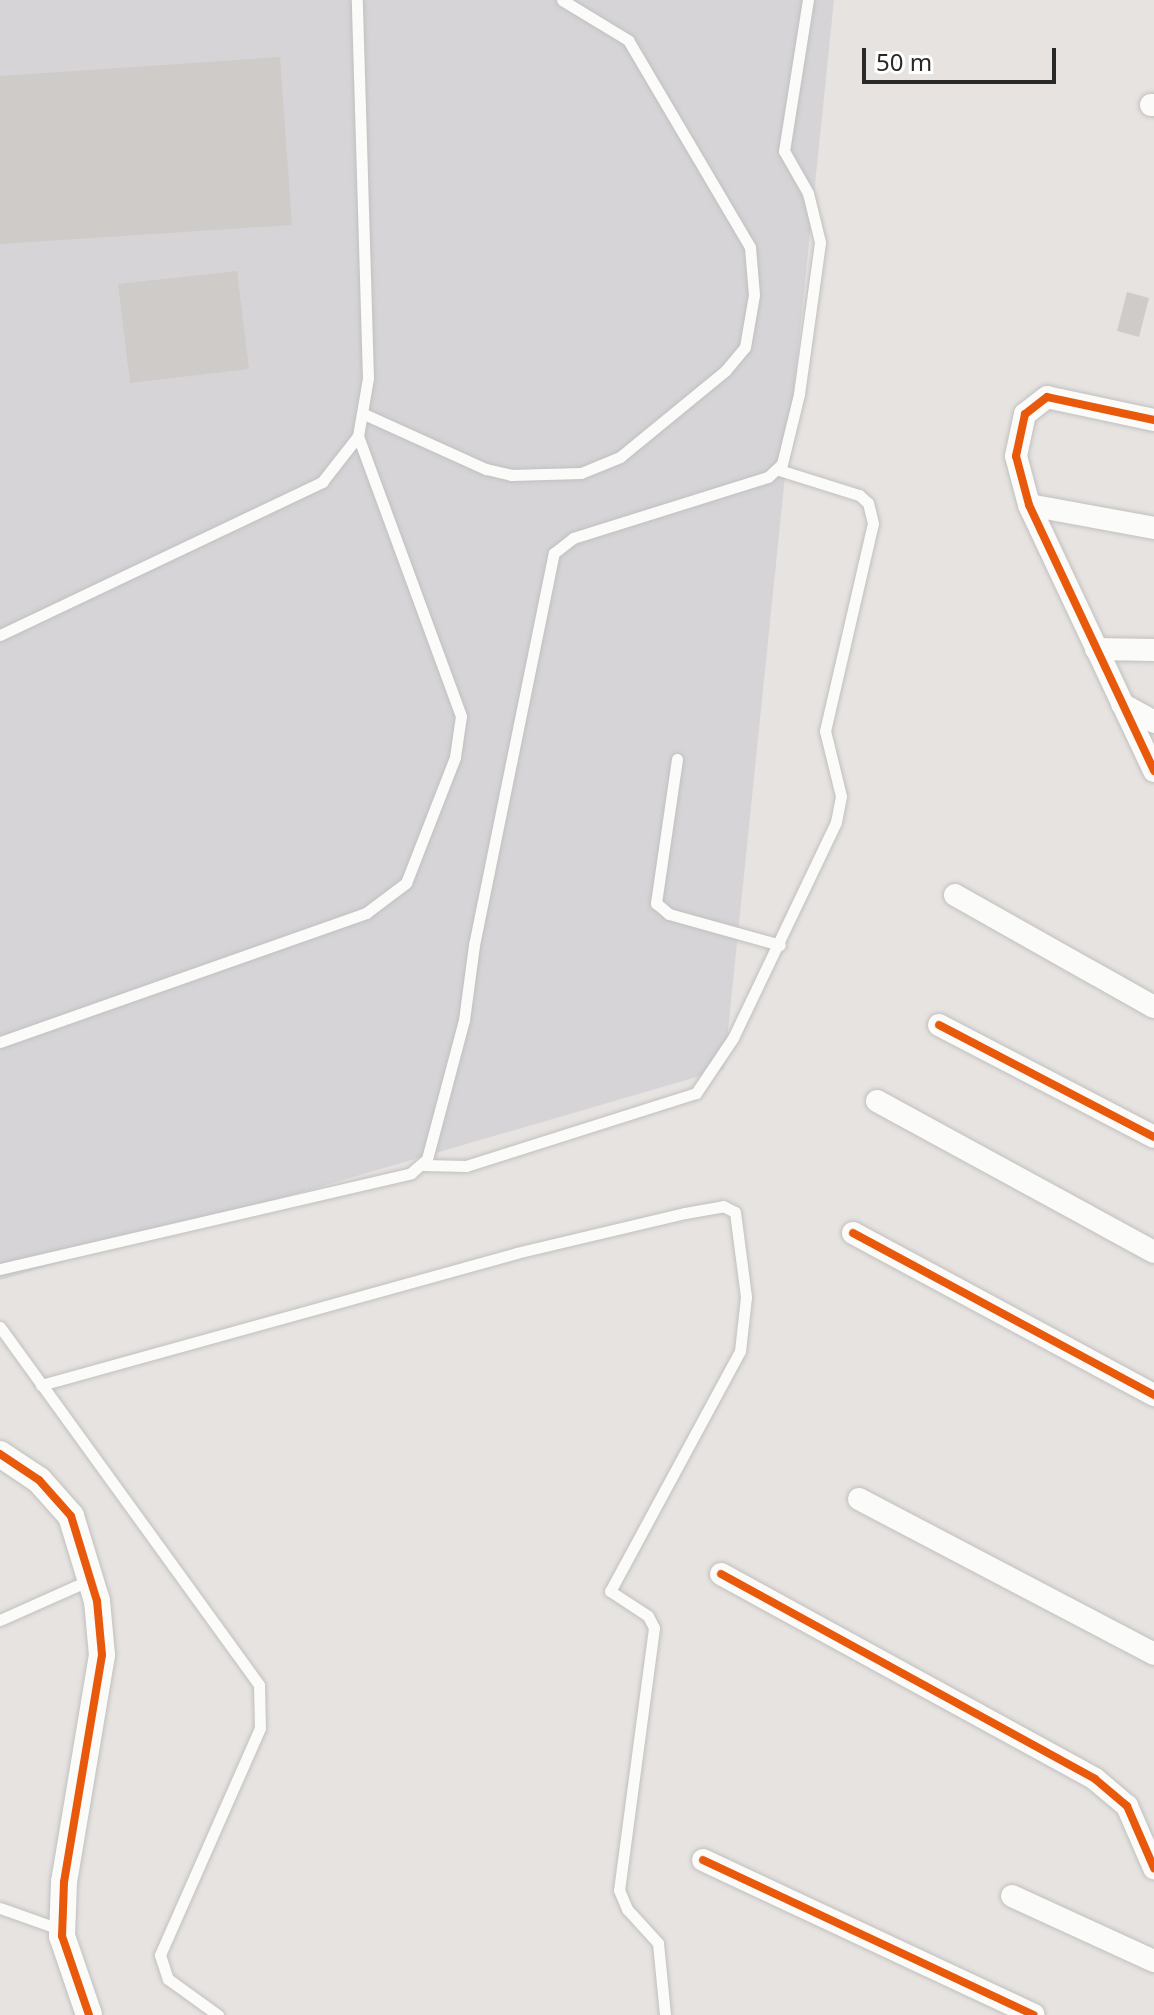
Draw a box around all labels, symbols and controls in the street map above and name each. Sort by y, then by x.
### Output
scale bar [866,32,1060,82]
text: 50 m [876,45,932,78]

